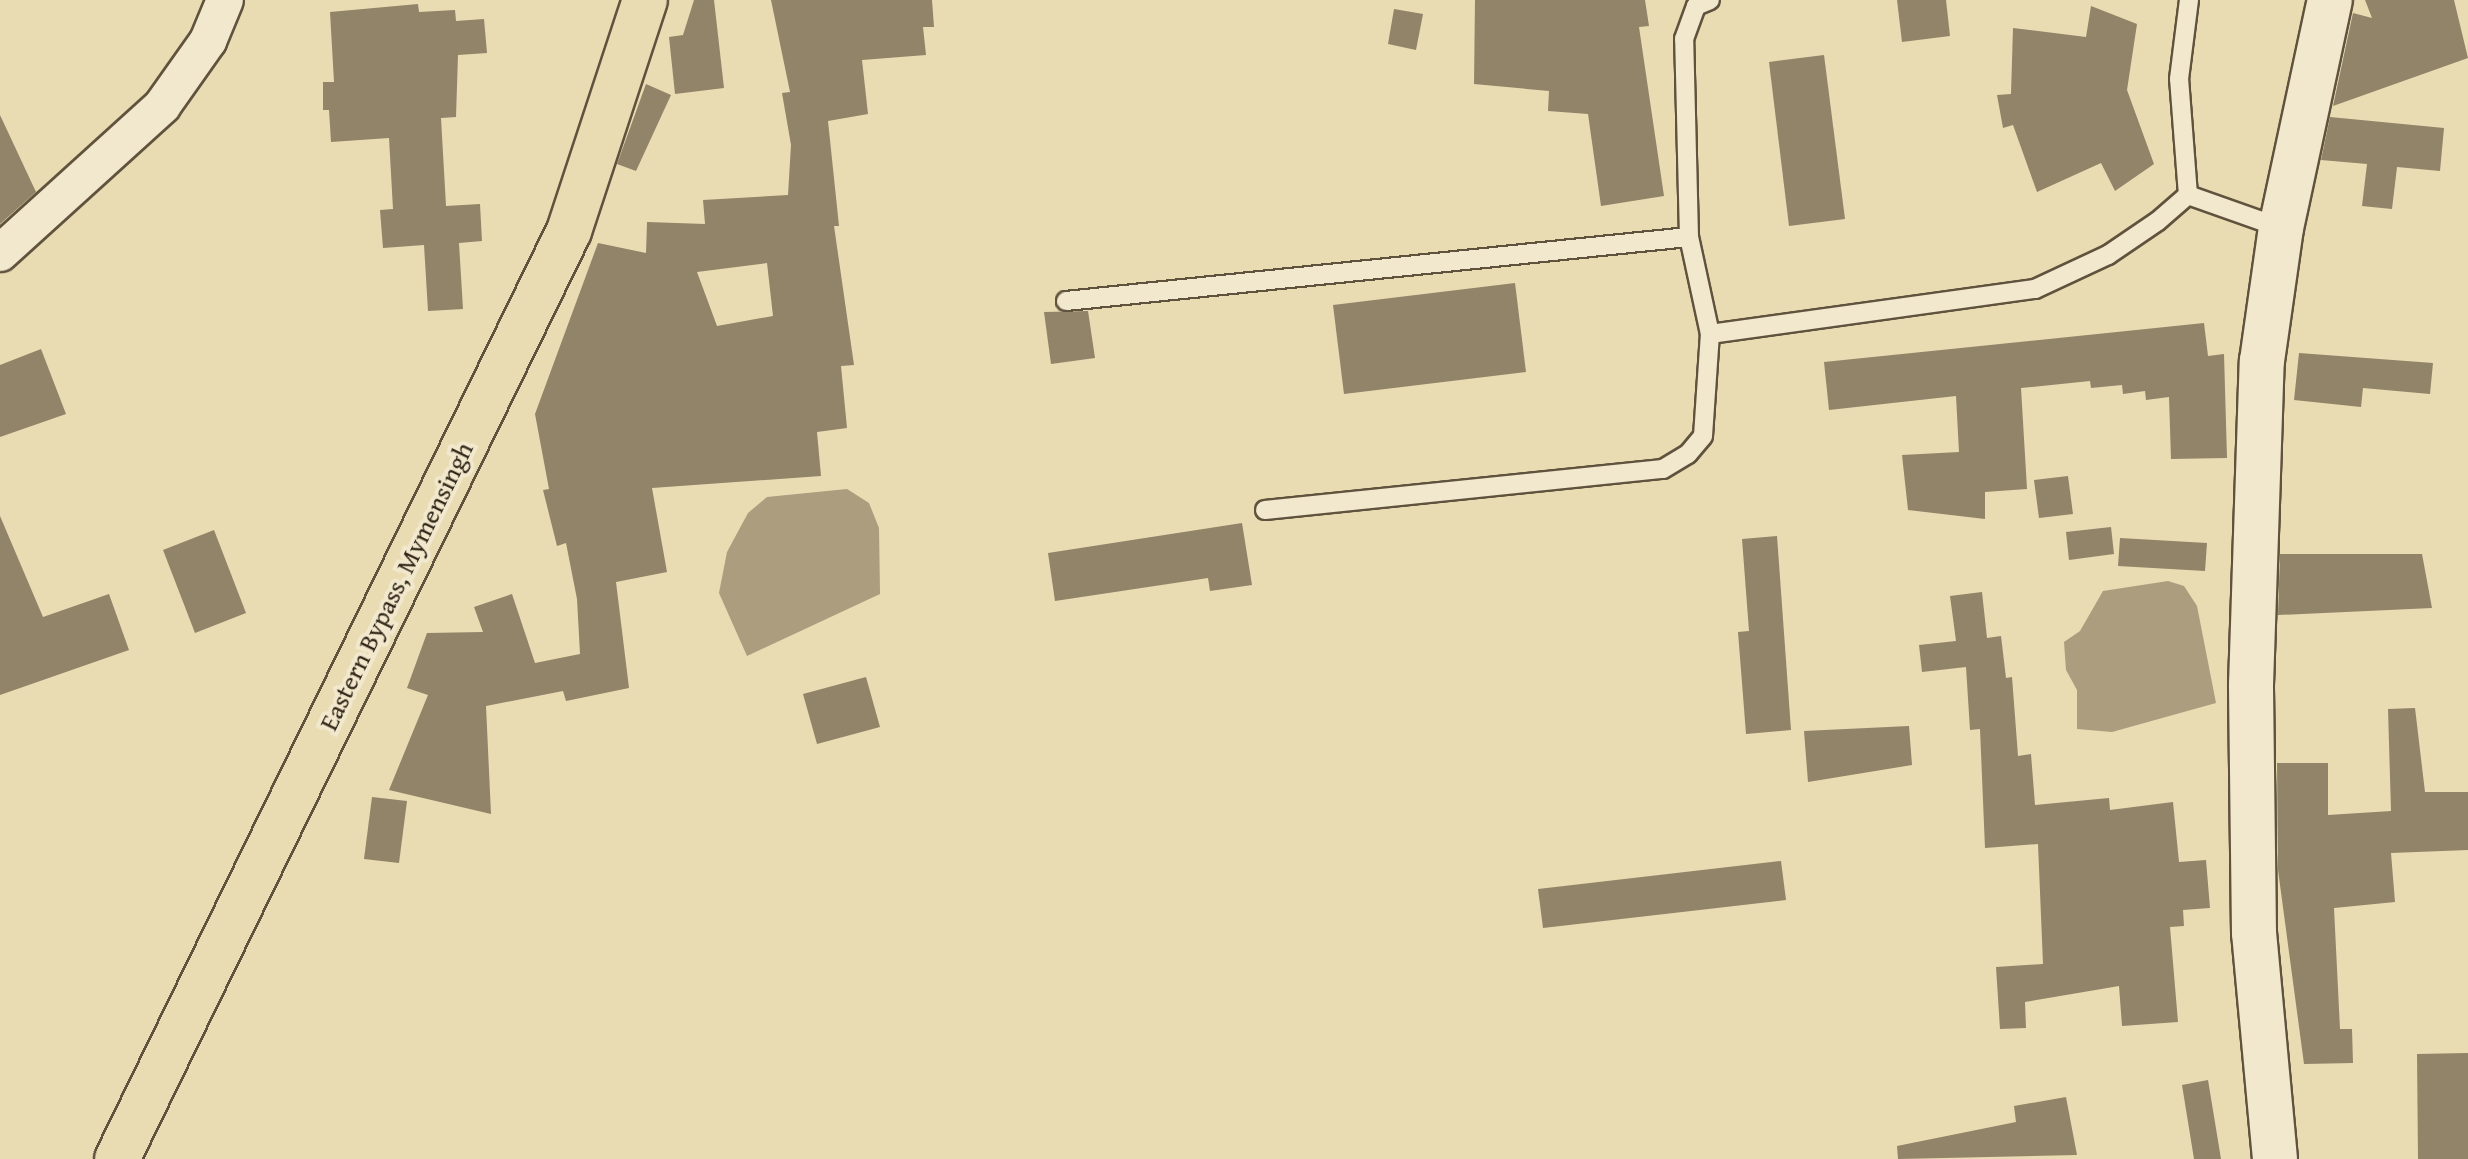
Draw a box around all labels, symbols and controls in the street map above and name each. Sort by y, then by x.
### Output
street label: Eastern Bypass, Mymensingh [313,437,479,735]

